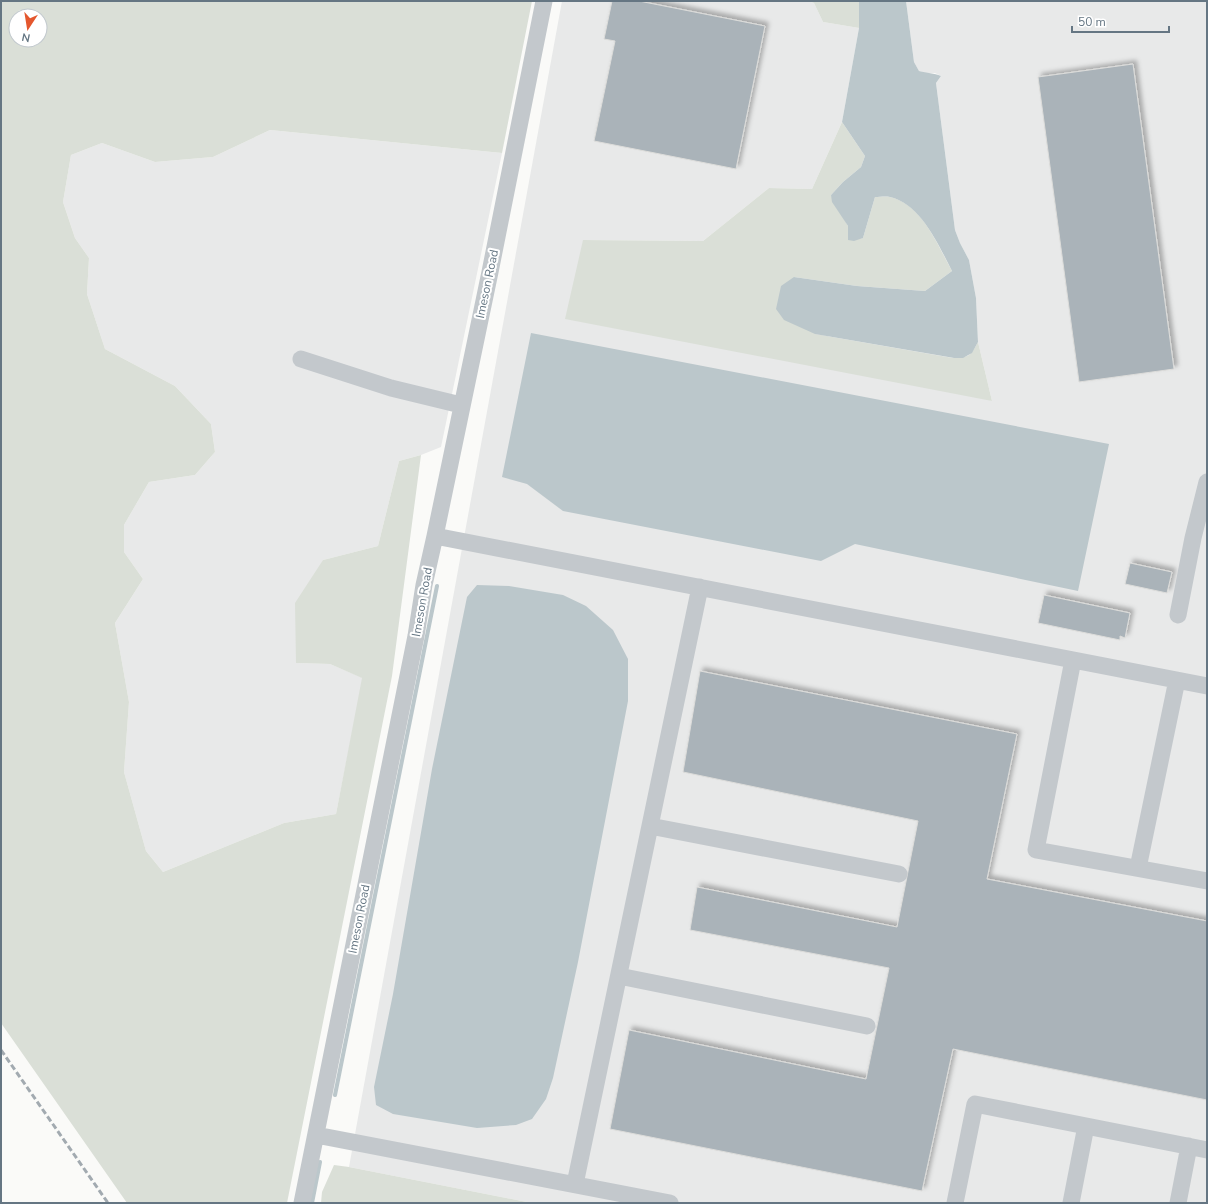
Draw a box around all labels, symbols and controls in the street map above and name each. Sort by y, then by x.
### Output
north arrow [8,8,48,48]
scale bar [1072,8,1169,34]
text: 50 m [1078,14,1106,30]
text: N [20,29,32,45]
street label: Imeson Road [472,248,502,320]
street label: Imeson Road [408,566,436,638]
street label: Imeson Road [344,883,374,955]

